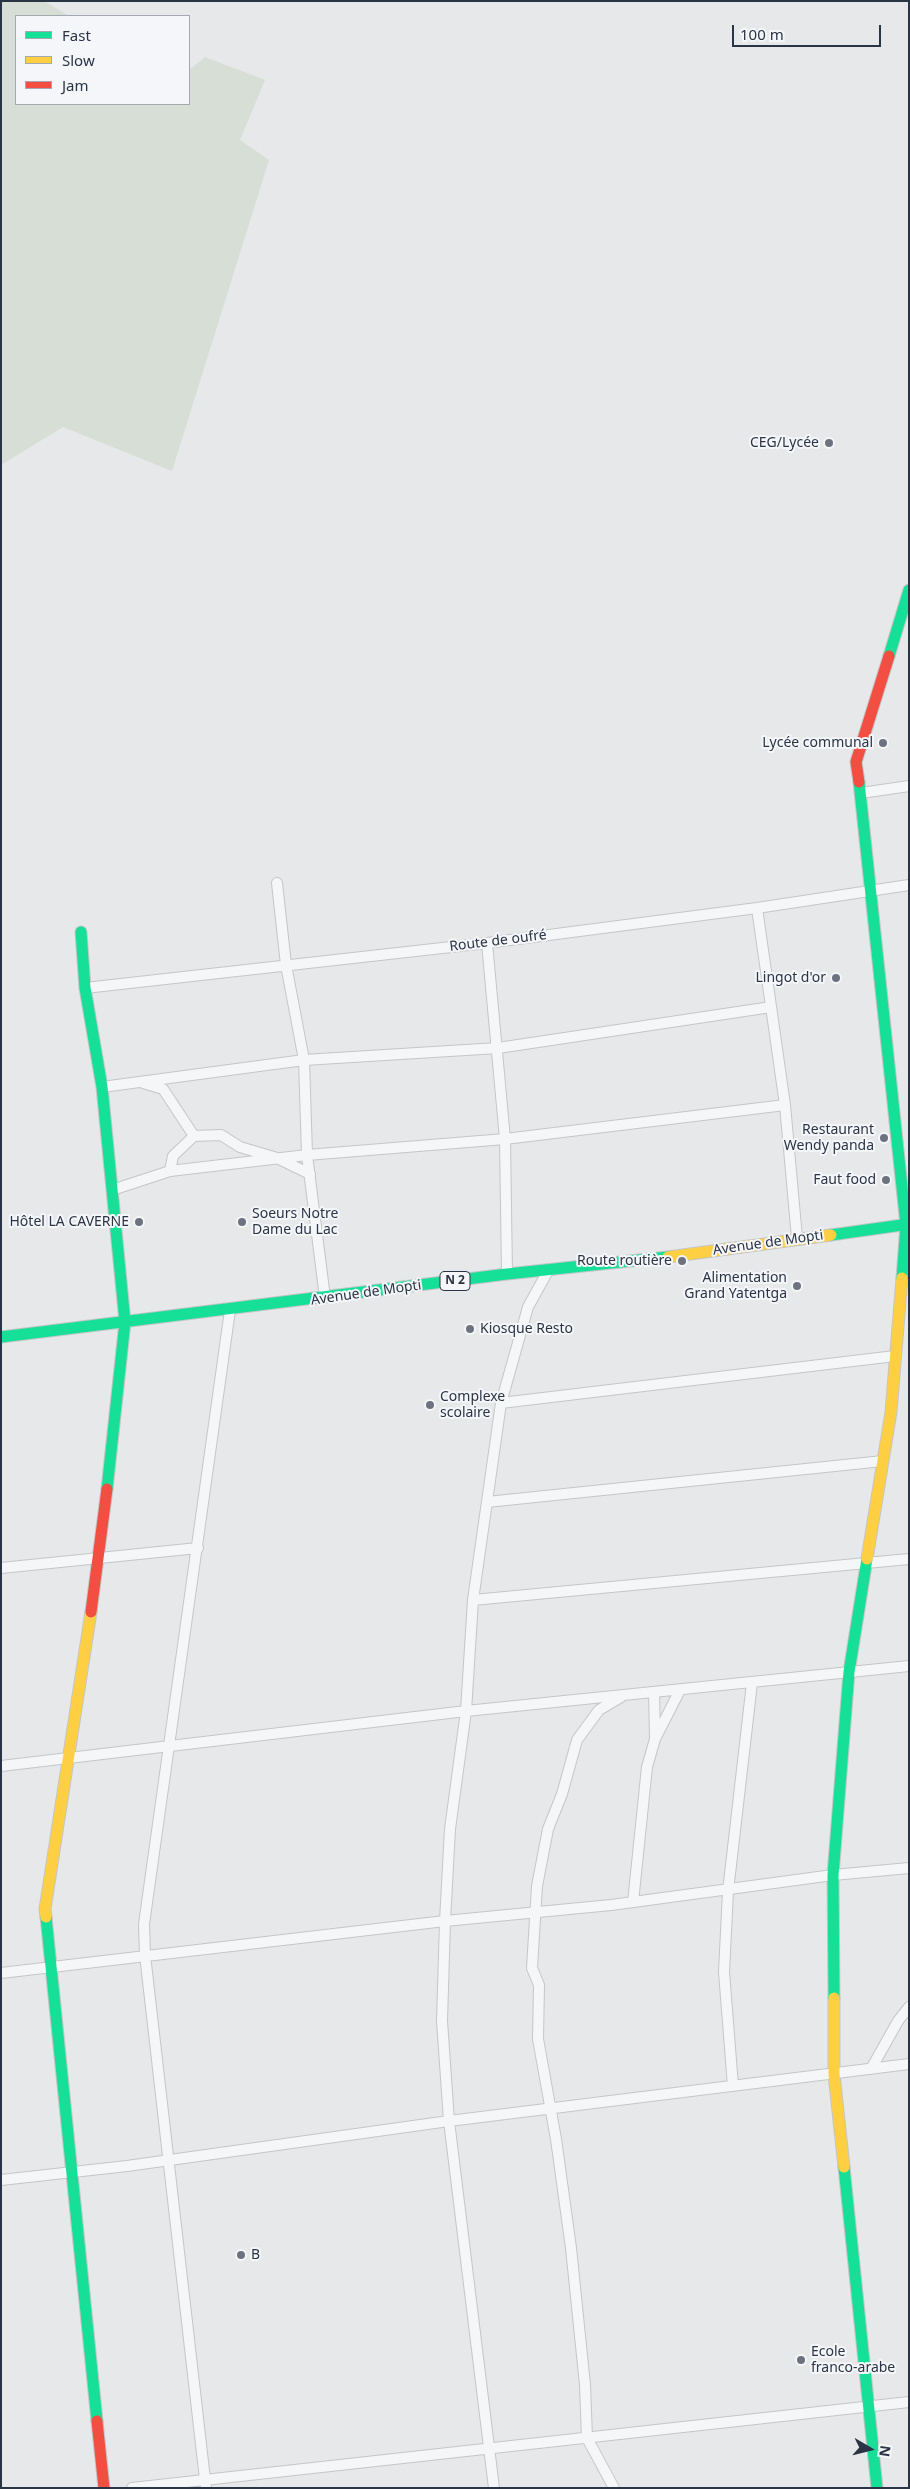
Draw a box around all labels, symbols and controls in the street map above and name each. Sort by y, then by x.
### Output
legend [15,15,190,105]
scale bar [735,15,884,47]
text: 100 m [740,24,784,44]
text: Fast [62,25,91,45]
text: Slow [62,50,95,70]
text: Jam [62,75,89,95]
place label: CEG/Lycée [750,435,819,451]
marker: CEG/Lycée [823,437,835,449]
place label: Lycée communal [762,735,873,751]
marker: Lycée communal [877,737,889,749]
street label: Route de oufré [448,927,548,955]
place label: Lingot d'or [755,970,826,986]
marker: Lingot d'or [830,972,842,984]
place label: Restaurant Wendy panda [784,1122,874,1154]
marker: Restaurant Wendy panda [878,1132,890,1144]
place label: Faut food [813,1172,876,1188]
marker: Faut food [880,1174,892,1186]
place label: Soeurs Notre Dame du Lac [252,1206,338,1238]
place label: Hôtel LA CAVERNE [9,1214,129,1230]
marker: Hôtel LA CAVERNE [133,1216,145,1228]
marker: Soeurs Notre Dame du Lac [236,1216,248,1228]
street label: Avenue de Mopti [712,1227,824,1259]
place label: Route routière [577,1253,672,1269]
marker: Route routière [676,1255,688,1267]
place label: Alimentation Grand Yatentga [684,1270,787,1302]
road number: N 2 [440,1272,470,1290]
street label: Avenue de Mopti [310,1277,422,1309]
marker: Alimentation Grand Yatentga [791,1280,803,1292]
place label: Kiosque Resto [480,1321,573,1337]
marker: Kiosque Resto [464,1323,476,1335]
place label: Complexe scolaire [440,1389,505,1421]
marker: Complexe scolaire [424,1399,436,1411]
place label: B [251,2247,260,2263]
marker: B [235,2249,247,2261]
place label: Ecole franco-arabe [811,2344,895,2376]
marker: Ecole franco-arabe [795,2354,807,2366]
north arrow [845,2424,895,2474]
text: N [875,2444,896,2458]

